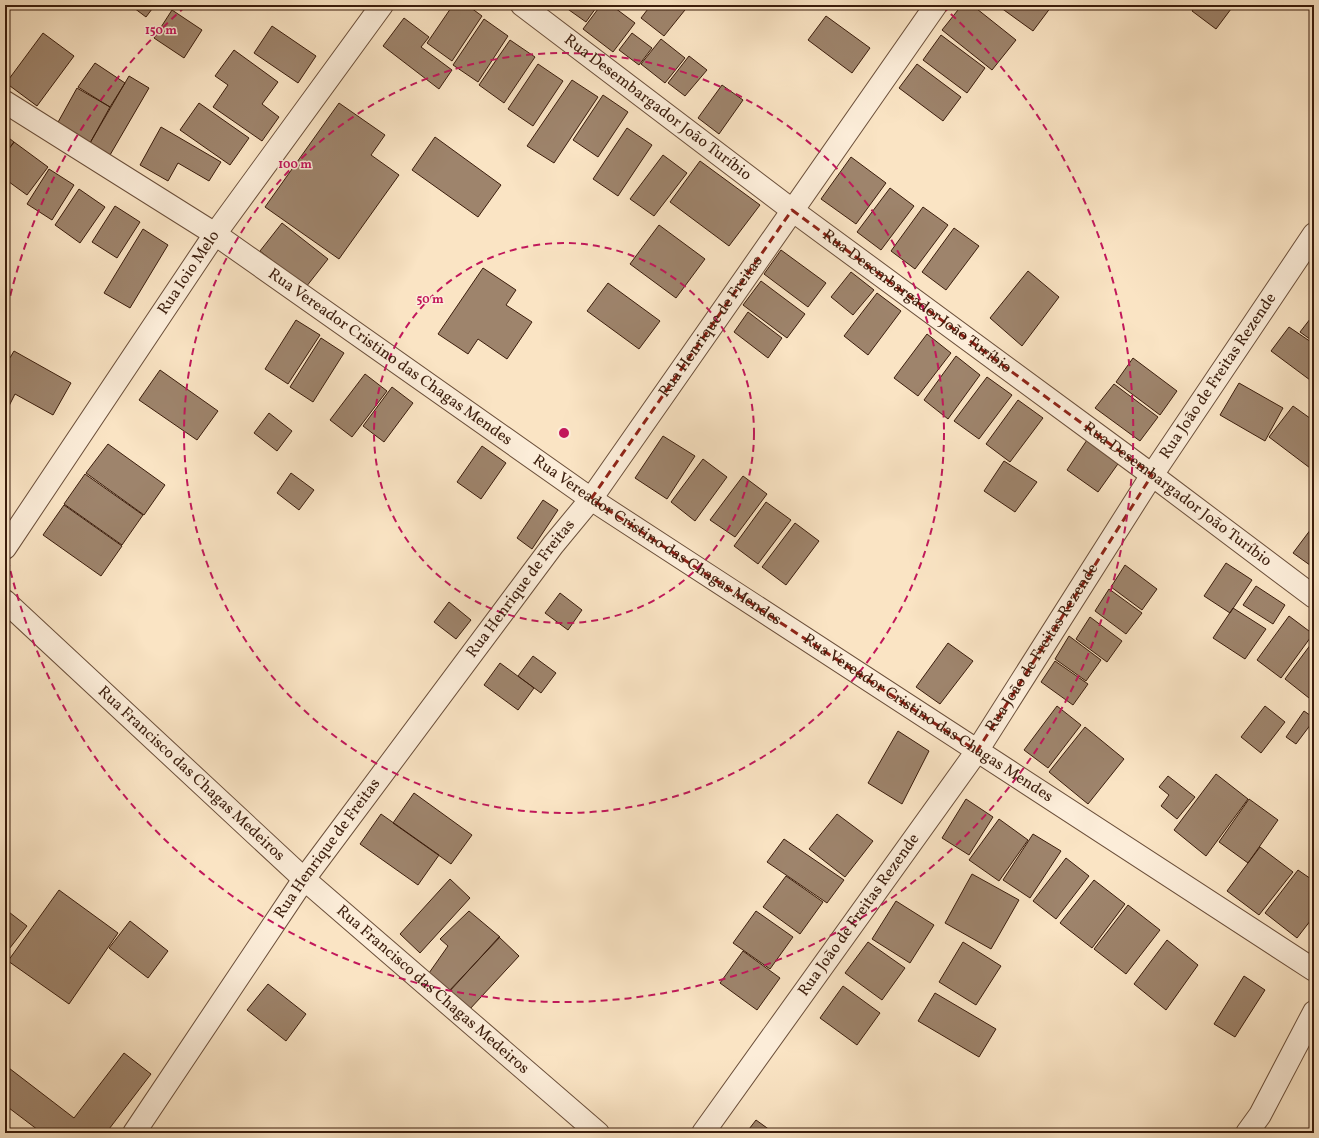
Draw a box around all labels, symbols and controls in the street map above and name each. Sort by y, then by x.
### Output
text: 150 m [145,23,177,39]
street label: Rua Desembargador João Turíbio [559,29,756,186]
text: 100 m [278,157,312,173]
street label: Rua Desembargador João Turíbio [818,225,1016,379]
street label: Rua Ioio Melo [153,226,225,319]
street label: Rua Henrique de Freitas [654,251,769,402]
street label: Rua Vereador Cristino das Chagas Mendes [263,263,517,451]
street label: Rua João de Freitas Rezende [1155,289,1282,464]
text: 50 m [416,292,444,308]
street label: Rua Desembargador João Turíbio [1078,417,1276,572]
centre of rings [557,426,571,440]
street label: Rua Vereador Cristino das Chagas Mendes [528,450,786,631]
street label: Rua Henrique de Freitas [461,515,581,663]
street label: Rua João de Freitas Rezende [981,559,1104,737]
street label: Rua Vereador Cristino das Chagas Mendes [798,629,1057,808]
street label: Rua Francisco das Chagas Medeiros [92,681,290,867]
street label: Rua Henrique de Freitas [269,774,386,923]
street label: Rua João de Freitas Rezende [793,829,925,1001]
street label: Rua Francisco das Chagas Medeiros [331,900,534,1080]

